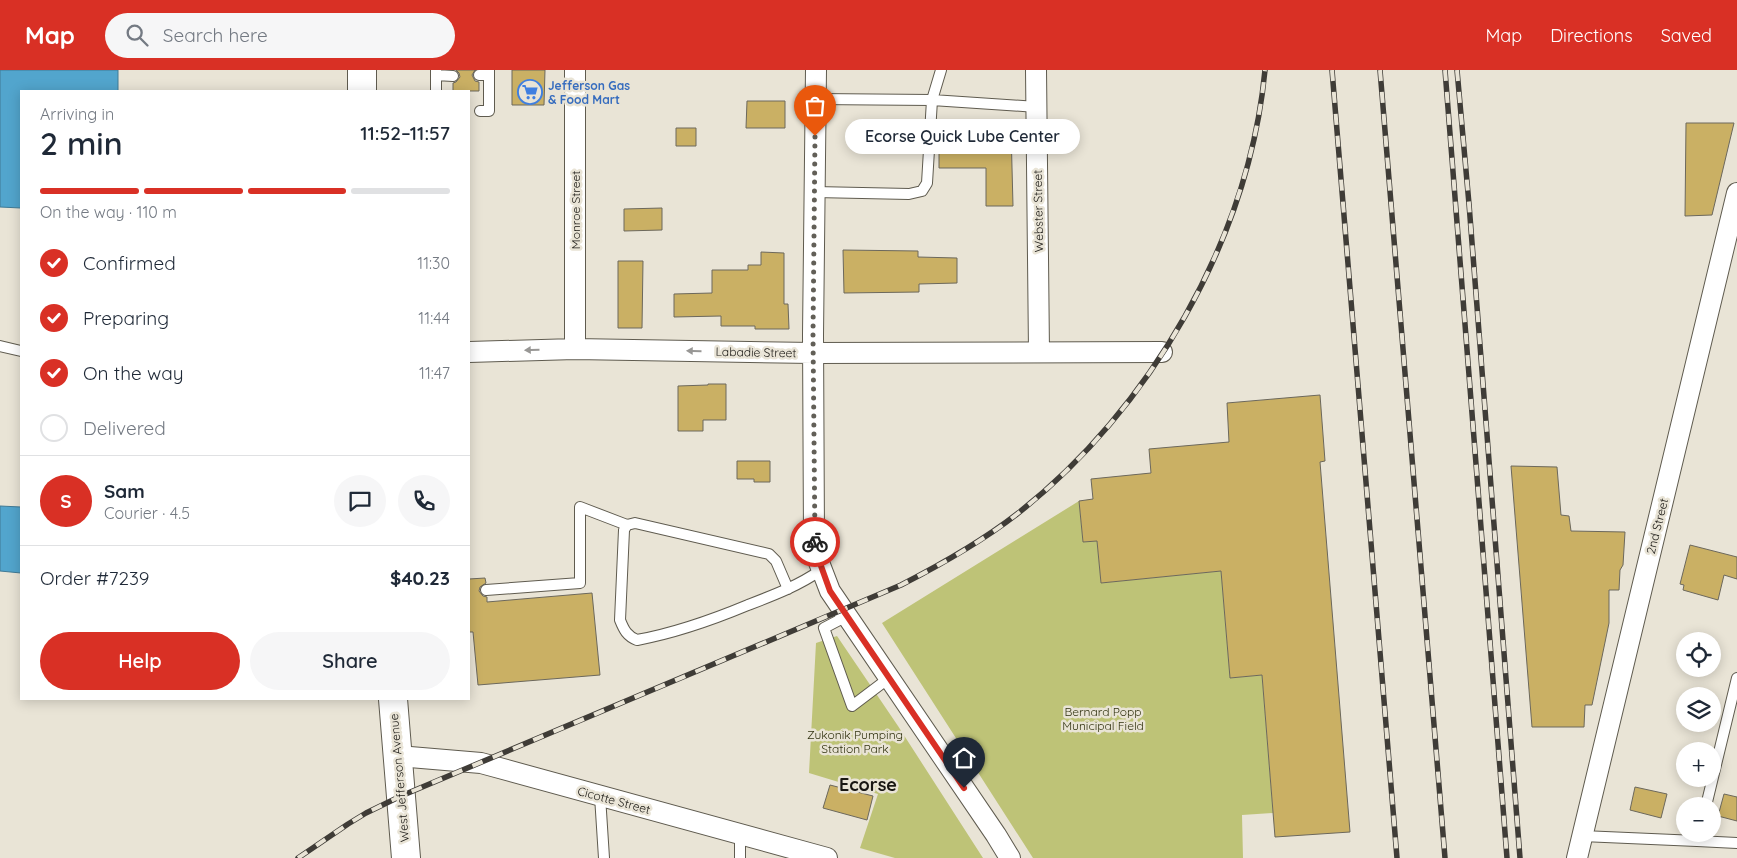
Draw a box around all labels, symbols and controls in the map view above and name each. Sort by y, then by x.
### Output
search box [105,13,455,58]
text: Map [25,20,75,50]
icon: search [123,21,151,49]
text: Search here [163,23,268,47]
text: Map [1485,24,1522,47]
text: Directions [1550,24,1633,47]
text: Saved [1661,24,1712,47]
place label: Jefferson Gas & Food Mart [548,78,630,107]
supermarket icon: Jefferson Gas & Food Mart [517,79,543,105]
pin [794,85,836,136]
icon: bag [801,92,829,120]
text: Arriving in [40,104,114,124]
callout: Ecorse Quick Lube Center [845,118,1080,154]
text: 11:52–11:57 [360,121,450,145]
text: 2 min [40,123,123,163]
text: Ecorse Quick Lube Center [865,126,1060,146]
street label: Webster Street [1030,170,1046,252]
street label: Monroe Street [568,171,583,249]
text: On the way · 110 m [40,202,177,222]
icon: check [40,249,68,277]
text: Confirmed [83,251,176,275]
text: 11:30 [417,253,450,273]
icon: check [40,304,68,332]
text: Preparing [83,306,169,330]
text: 11:44 [418,308,450,328]
street label: Labadie Street [715,344,797,360]
one-way arrow [524,347,540,355]
one-way arrow [686,347,702,355]
icon: check [40,359,68,387]
text: On the way [83,361,184,385]
text: 11:47 [419,363,450,383]
text: Delivered [83,416,166,440]
button: chat [334,475,386,527]
button: phone [398,475,450,527]
text: Sam [104,479,145,503]
text: S [60,489,72,513]
street label: 2nd Street [1643,497,1671,555]
text: Courier · 4.5 [104,503,190,523]
courier [790,517,840,567]
icon: bike [801,528,829,556]
text: Order #7239 [40,566,149,590]
text: $40.23 [390,566,450,590]
button: Help [40,632,240,690]
button: Share [250,632,450,690]
map controls [1676,632,1721,842]
button: locate [1676,632,1721,677]
button: layers [1676,687,1721,732]
park label: Bernard Popp Municipal Field [1062,704,1144,733]
street label: West Jefferson Avenue [386,713,412,843]
park label: Zukonik Pumping Station Park [807,727,903,756]
pin [943,737,985,788]
button: + [1676,742,1721,787]
icon: home [950,744,978,772]
district label: Ecorse [839,773,897,796]
street label: Cicotte Street [576,783,652,817]
button: − [1676,797,1721,842]

